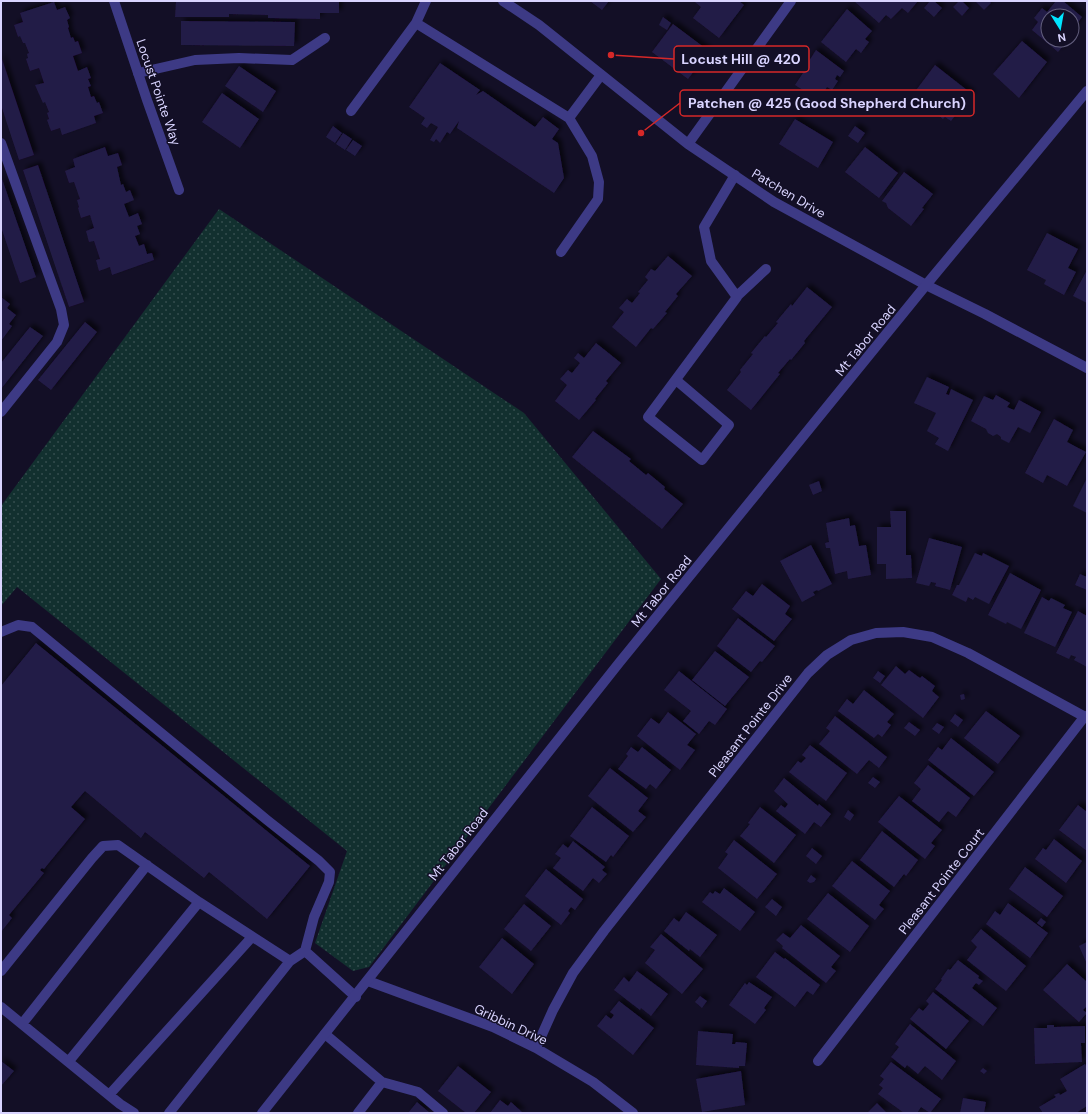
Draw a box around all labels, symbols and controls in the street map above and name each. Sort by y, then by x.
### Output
north arrow [1040,8,1080,48]
text: N [1057,30,1067,45]
street label: Locust Pointe Way [132,37,185,148]
callout: Locust Hill @ 420 [674,46,809,72]
text: Locust Hill @ 420 [681,50,801,68]
callout: Patchen @ 425 (Good Shepherd Church) [680,90,974,116]
text: Patchen @ 425 (Good Shepherd Church) [688,94,966,112]
street label: Patchen Drive [749,165,829,222]
street label: Mt Tabor Road [831,301,899,380]
street label: Mt Tabor Road [627,552,695,631]
street label: Pleasant Pointe Drive [705,670,796,780]
street label: Mt Tabor Road [425,805,492,884]
street label: Pleasant Pointe Court [895,825,988,938]
street label: Gribbin Drive [471,1000,550,1049]

